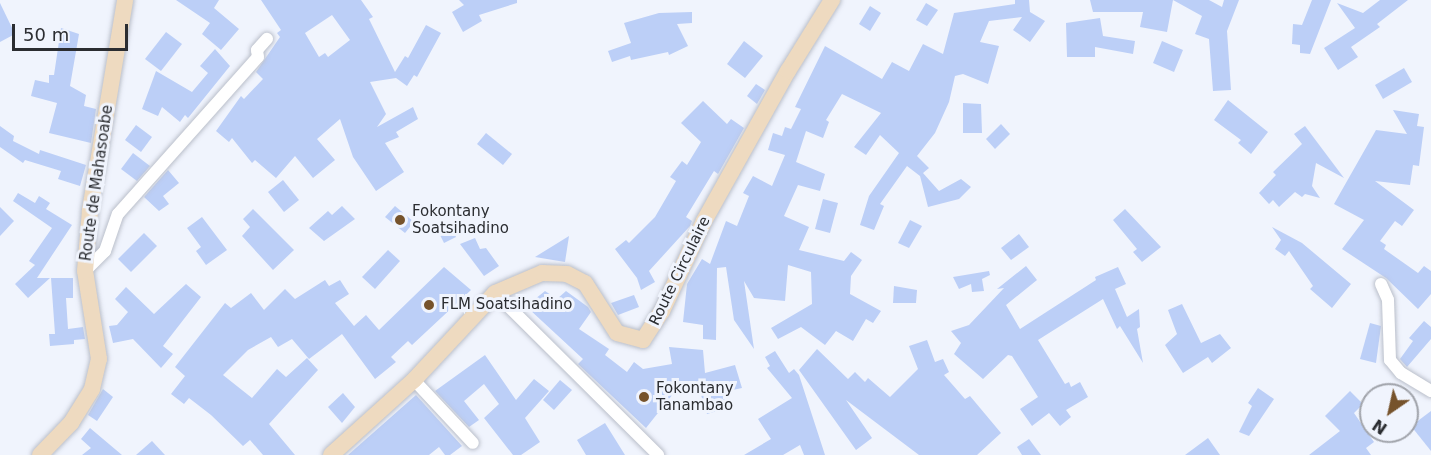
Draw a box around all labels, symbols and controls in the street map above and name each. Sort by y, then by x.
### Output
scale bar [15,12,130,50]
text: 50 m [23,24,69,45]
street label: Route de Mahasoabe [77,104,117,262]
place label: Fokontany Soatsihadino [412,202,509,237]
marker: Fokontany Soatsihadino [393,213,407,227]
street label: Route Circulaire [646,214,714,328]
place label: FLM Soatsihadino [441,296,573,314]
marker: FLM Soatsihadino [422,298,436,312]
place label: Fokontany Tanambao [656,379,734,414]
north arrow [1359,383,1419,443]
marker: Fokontany Tanambao [637,390,651,404]
text: N [1369,415,1391,438]

